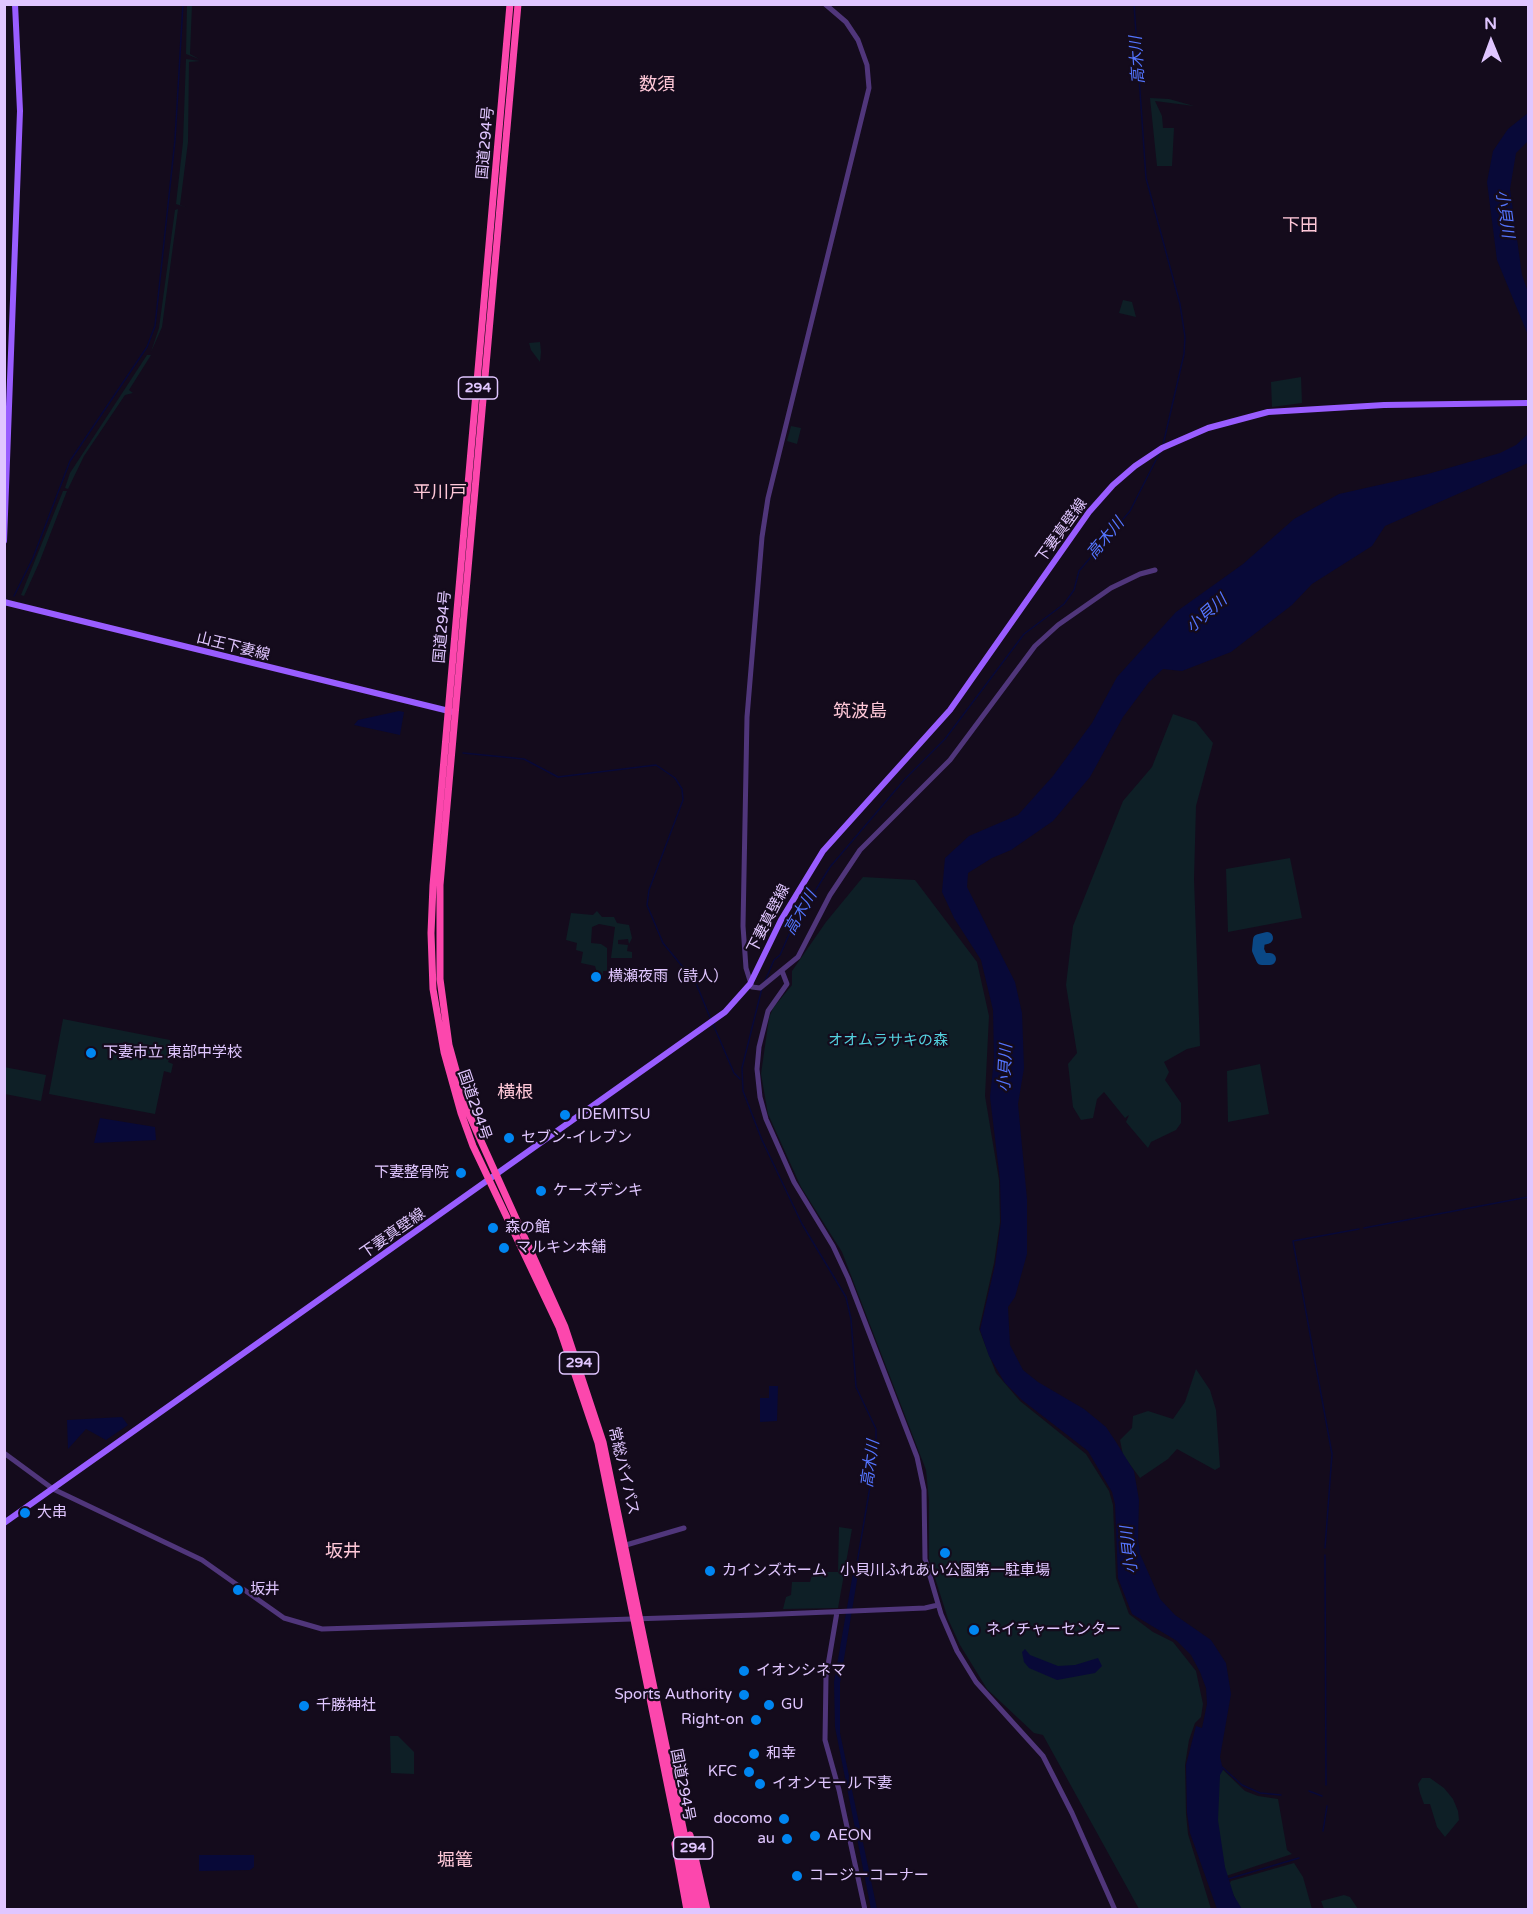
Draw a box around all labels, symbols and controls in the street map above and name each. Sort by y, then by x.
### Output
north arrow [1461,12,1521,72]
text: N [1484,14,1497,34]
water label: 高木川 [1127,35,1149,85]
district label: 数須 [639,74,675,96]
street label: 国道294号 [474,106,498,180]
water label: 小貝川 [1491,189,1517,239]
district label: 下田 [1282,215,1318,237]
road number: 294 [458,377,498,399]
district label: 平川戸 [413,482,467,504]
street label: 下妻真壁線 [1033,495,1091,567]
water label: 高木川 [1083,514,1129,564]
street label: 国道294号 [431,590,455,664]
water label: 小貝川 [1183,591,1231,637]
street label: 山王下妻線 [194,629,272,665]
district label: 筑波島 [833,701,887,723]
street label: 下妻真壁線 [744,882,794,956]
water label: 高木川 [781,887,821,939]
place label: 横瀬夜雨（詩人） [608,968,728,986]
marker: 横瀬夜雨（詩人） [589,970,603,984]
park label: オオムラサキの森 [828,1032,948,1050]
place label: 下妻市立 東部中学校 [103,1044,242,1062]
water label: 小貝川 [995,1044,1017,1092]
marker: 下妻市立 東部中学校 [84,1046,98,1060]
street label: 国道294号 [454,1067,494,1143]
district label: 横根 [497,1082,533,1104]
place label: IDEMITSU [577,1106,651,1124]
marker: IDEMITSU [558,1108,572,1122]
place label: セブン-イレブン [521,1129,632,1147]
marker: セブン-イレブン [502,1131,516,1145]
place label: 下妻整骨院 [374,1164,449,1182]
marker: 下妻整骨院 [454,1166,468,1180]
place label: ケーズデンキ [553,1182,643,1200]
marker: ケーズデンキ [534,1184,548,1198]
street label: 下妻真壁線 [357,1205,429,1263]
place label: 森の館 [505,1219,550,1237]
marker: 森の館 [486,1221,500,1235]
place label: マルキン本舗 [516,1239,606,1257]
marker: マルキン本舗 [497,1241,511,1255]
road number: 294 [560,1352,598,1374]
street label: 常総バイパス [604,1425,642,1517]
water label: 高木川 [858,1439,884,1489]
place label: 大串 [37,1504,67,1522]
marker: 大串 [18,1506,32,1520]
water label: 小貝川 [1118,1525,1142,1575]
district label: 坂井 [325,1541,361,1563]
marker: 小貝川ふれあい公園第一駐車場 [938,1546,952,1560]
place label: カインズホーム [722,1562,827,1580]
place label: 小貝川ふれあい公園第一駐車場 [840,1562,1050,1580]
marker: カインズホーム [703,1564,717,1578]
place label: 坂井 [250,1581,280,1599]
marker: 坂井 [231,1583,245,1597]
place label: ネイチャーセンター [986,1621,1121,1639]
marker: ネイチャーセンター [967,1623,981,1637]
place label: イオンシネマ [756,1662,846,1680]
marker: イオンシネマ [737,1664,751,1678]
place label: Sports Authority [614,1686,732,1704]
marker: Sports Authority [737,1688,751,1702]
place label: GU [781,1696,804,1714]
place label: 千勝神社 [316,1697,376,1715]
marker: GU [762,1698,776,1712]
marker: 千勝神社 [297,1699,311,1713]
place label: Right-on [681,1711,744,1729]
marker: Right-on [749,1713,763,1727]
place label: 和幸 [766,1745,796,1763]
street label: 国道294号 [666,1747,698,1823]
marker: 和幸 [747,1747,761,1761]
place label: KFC [708,1763,737,1781]
marker: KFC [742,1765,756,1779]
place label: イオンモール下妻 [772,1775,892,1793]
marker: イオンモール下妻 [753,1777,767,1791]
place label: docomo [713,1810,772,1828]
marker: docomo [777,1812,791,1826]
place label: AEON [827,1827,872,1845]
marker: AEON [808,1829,822,1843]
place label: au [757,1830,775,1848]
marker: au [780,1832,794,1846]
road number: 294 [674,1837,712,1859]
district label: 堀篭 [437,1850,473,1872]
place label: コージーコーナー [809,1867,929,1885]
marker: コージーコーナー [790,1869,804,1883]

